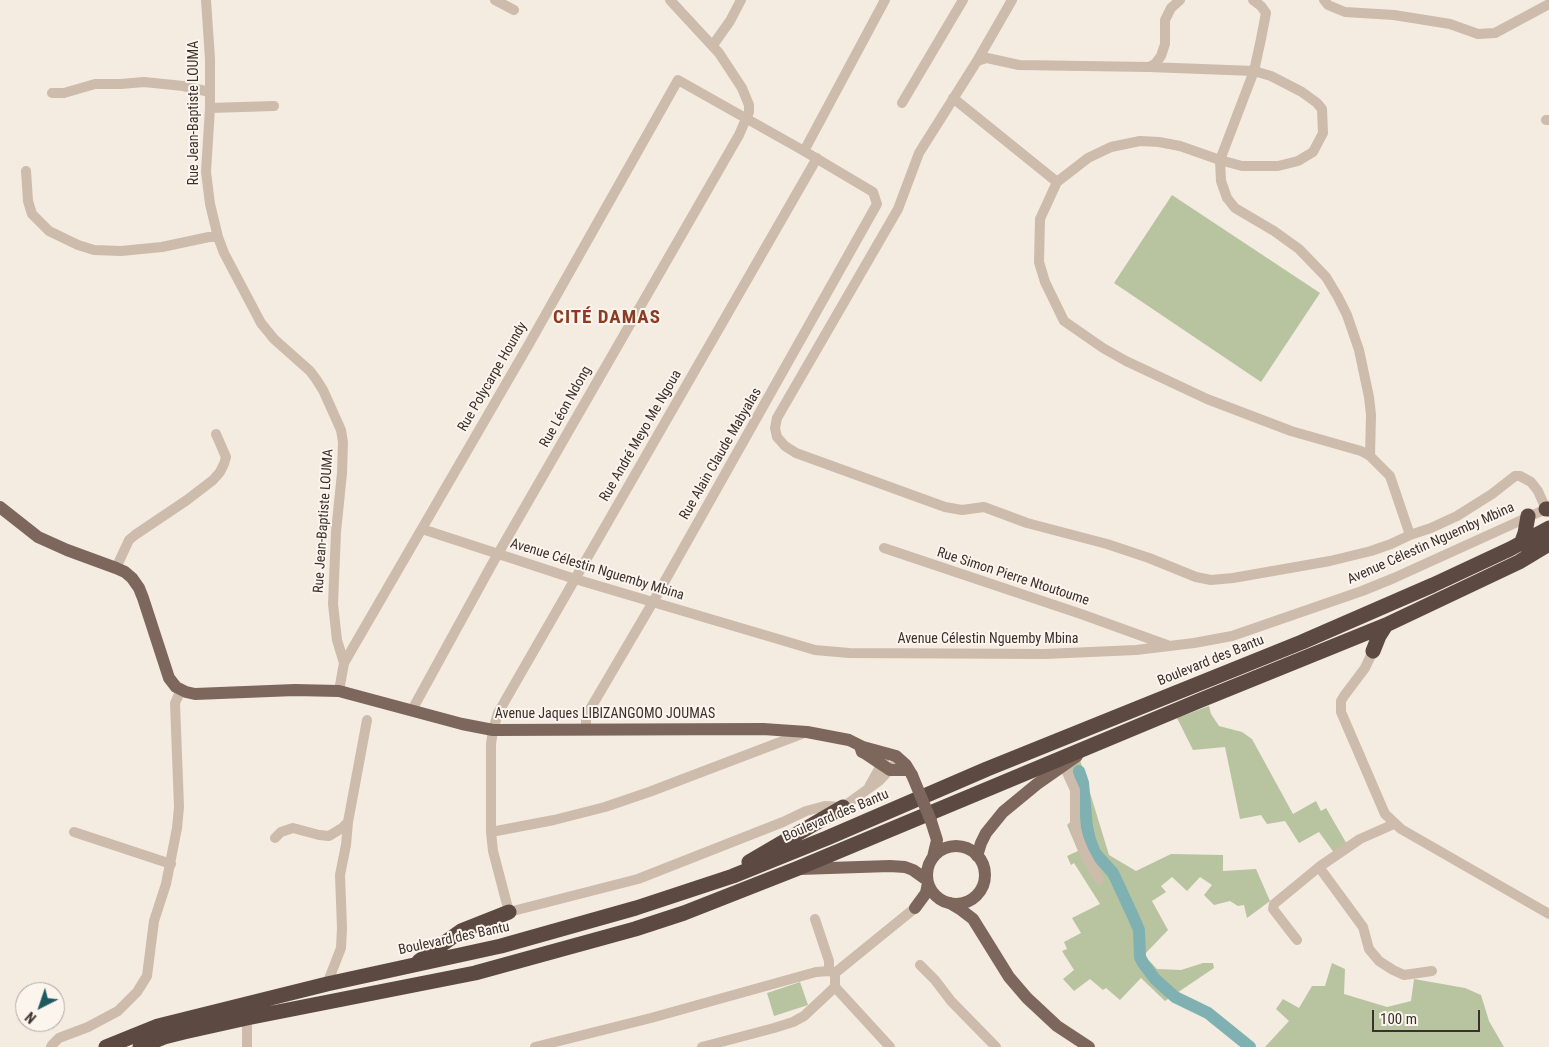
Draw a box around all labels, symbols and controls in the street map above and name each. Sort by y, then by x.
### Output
street label: Rue Jean-Baptiste LOUMA [186,41,202,185]
district label: CITÉ DAMAS [552,307,662,329]
street label: Rue Polycarpe Houndy [455,319,531,435]
street label: Rue Léon Ndong [537,363,595,451]
street label: Rue André Meyo Me Ngoua [596,367,686,505]
street label: Rue Alain Claude Mabyalas [676,385,766,523]
street label: Rue Jean-Baptiste LOUMA [311,448,337,594]
street label: Avenue Célestin Nguemby Mbina [1345,500,1517,588]
street label: Avenue Célestin Nguemby Mbina [508,536,686,604]
street label: Rue Simon Pierre Ntoutoume [935,544,1091,610]
street label: Avenue Célestin Nguemby Mbina [897,631,1079,647]
street label: Boulevard des Bantu [1155,632,1267,690]
street label: Avenue Jaques LIBIZANGOMO JOUMAS [495,706,715,722]
street label: Boulevard des Bantu [781,786,891,846]
street label: Boulevard des Bantu [397,919,511,959]
north arrow [15,982,65,1032]
scale bar [1374,1000,1482,1032]
text: N [22,1009,39,1026]
text: 100 m [1380,1010,1417,1028]

